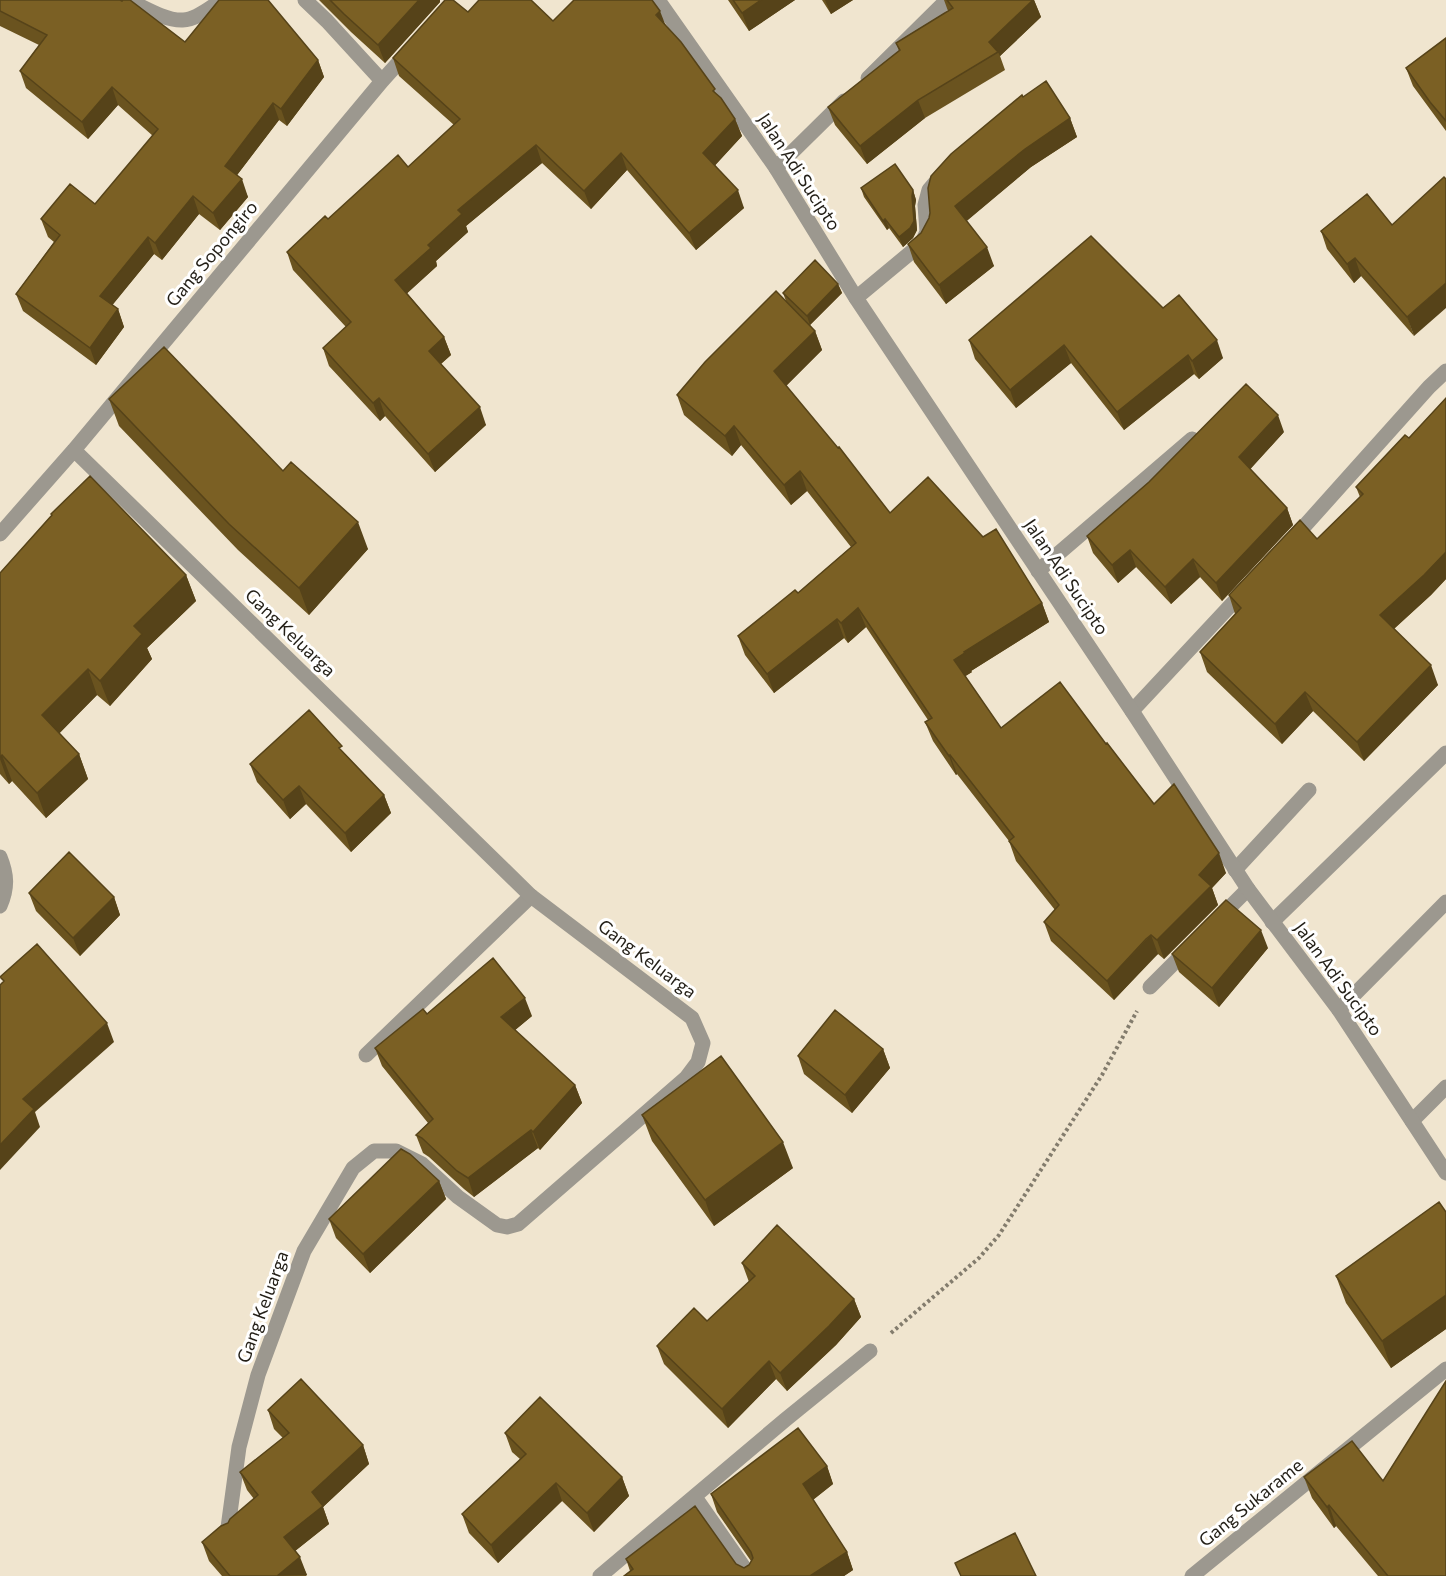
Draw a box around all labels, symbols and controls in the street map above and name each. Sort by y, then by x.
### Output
street label: Jalan Adi Sucipto [754,109,846,234]
street label: Gang Sopongiro [161,196,262,311]
street label: Jalan Adi Sucipto [1020,514,1114,639]
street label: Gang Keluarga [241,584,341,681]
street label: Gang Keluarga [594,914,701,1002]
street label: Jalan Adi Sucipto [1290,917,1388,1040]
street label: Gang Keluarga [232,1248,292,1366]
street label: Gang Sukarame [1194,1454,1307,1551]

